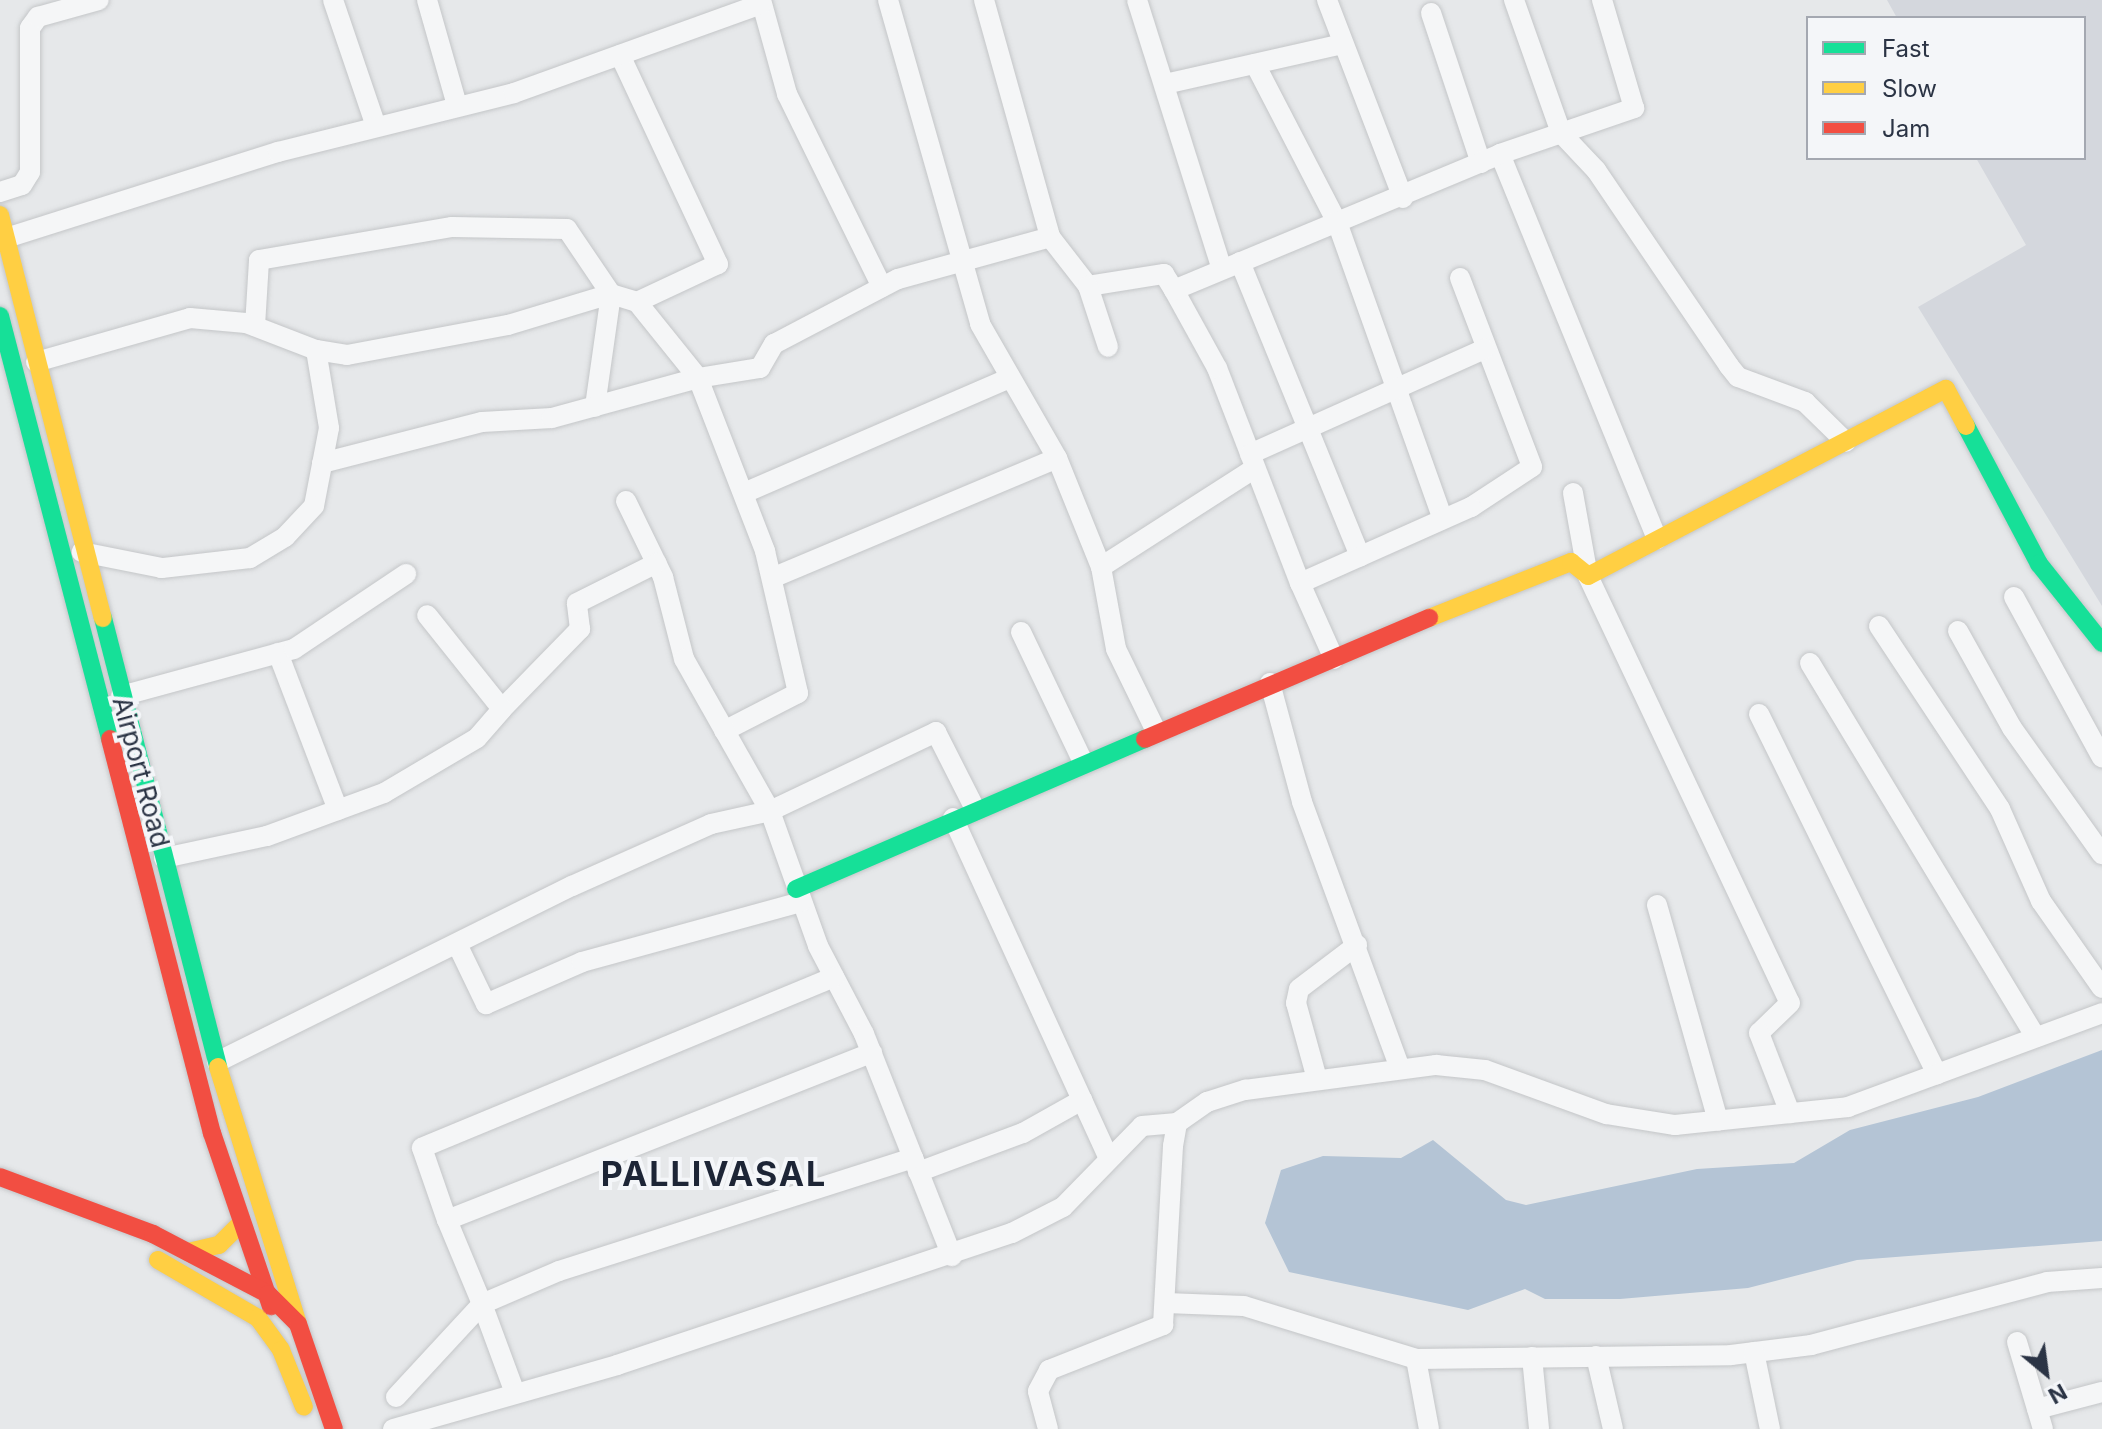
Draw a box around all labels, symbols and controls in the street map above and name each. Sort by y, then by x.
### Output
legend [1806,16,2086,160]
text: Fast [1882,34,1930,63]
text: Slow [1882,74,1937,103]
text: Jam [1882,114,1930,143]
street label: Airport Road [106,693,176,851]
district label: PALLIVASAL [601,1154,827,1194]
north arrow [2006,1333,2086,1413]
text: N [2044,1379,2071,1409]

